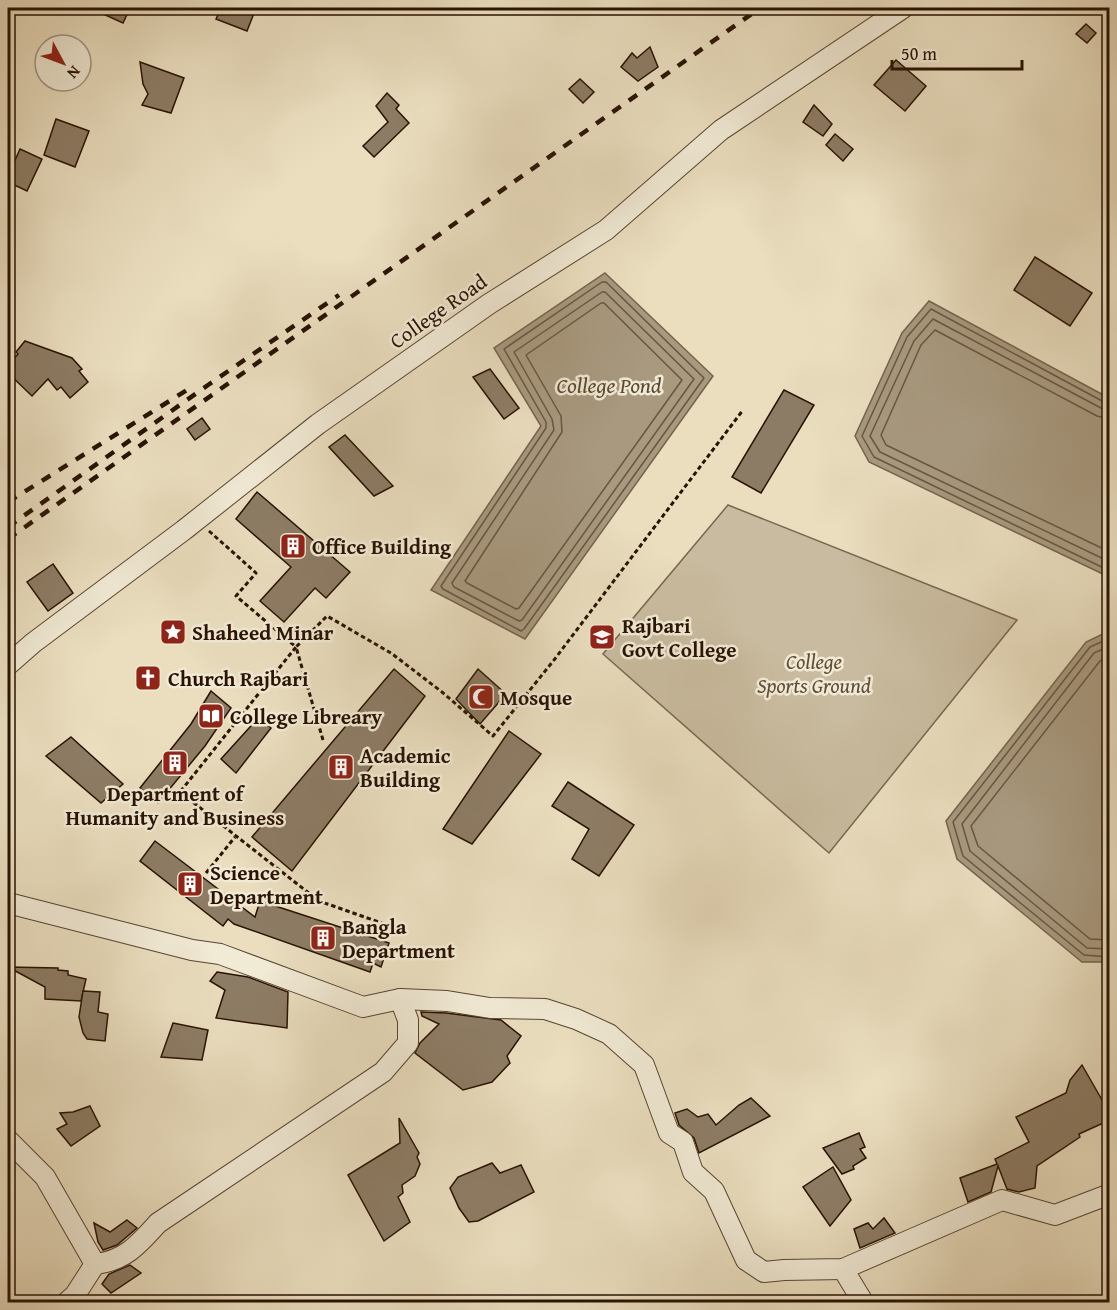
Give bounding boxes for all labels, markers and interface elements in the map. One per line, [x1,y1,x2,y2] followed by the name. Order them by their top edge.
[33,33,93,93] north arrow
[892,33,1022,71] scale bar
[901,40,937,67] text: 50 m
[62,61,87,85] text: N
[383,266,494,356] street label: College Road
[556,369,662,401] water label: College Pond
[278,531,308,561] building icon: Office Building
[312,531,452,562] place label: Office Building
[622,610,737,665] place label: Rajbari Govt College
[158,617,188,647] place icon: Shaheed Minar
[192,617,334,648] place label: Shaheed Minar
[587,622,617,652] school or university icon: Rajbari Govt College
[757,646,871,701] park label: College Sports Ground
[133,663,163,693] church icon: Church Rajbari
[168,663,309,694] place label: Church Rajbari
[466,682,496,712] mosque icon: Mosque
[500,682,572,713] place label: Mosque
[196,701,226,731] library icon: College Libreary
[230,701,382,732] place label: College Libreary
[360,740,451,795] place label: Academic Building
[160,748,190,778] building icon: Department of Humanity and Business
[326,752,356,782] building icon: Academic Building
[66,778,284,833] place label: Department of Humanity and Business
[210,857,323,912] place label: Science Department
[175,869,205,899] building icon: Science Department
[342,911,455,966] place label: Bangla Department
[308,923,338,953] building icon: Bangla Department

